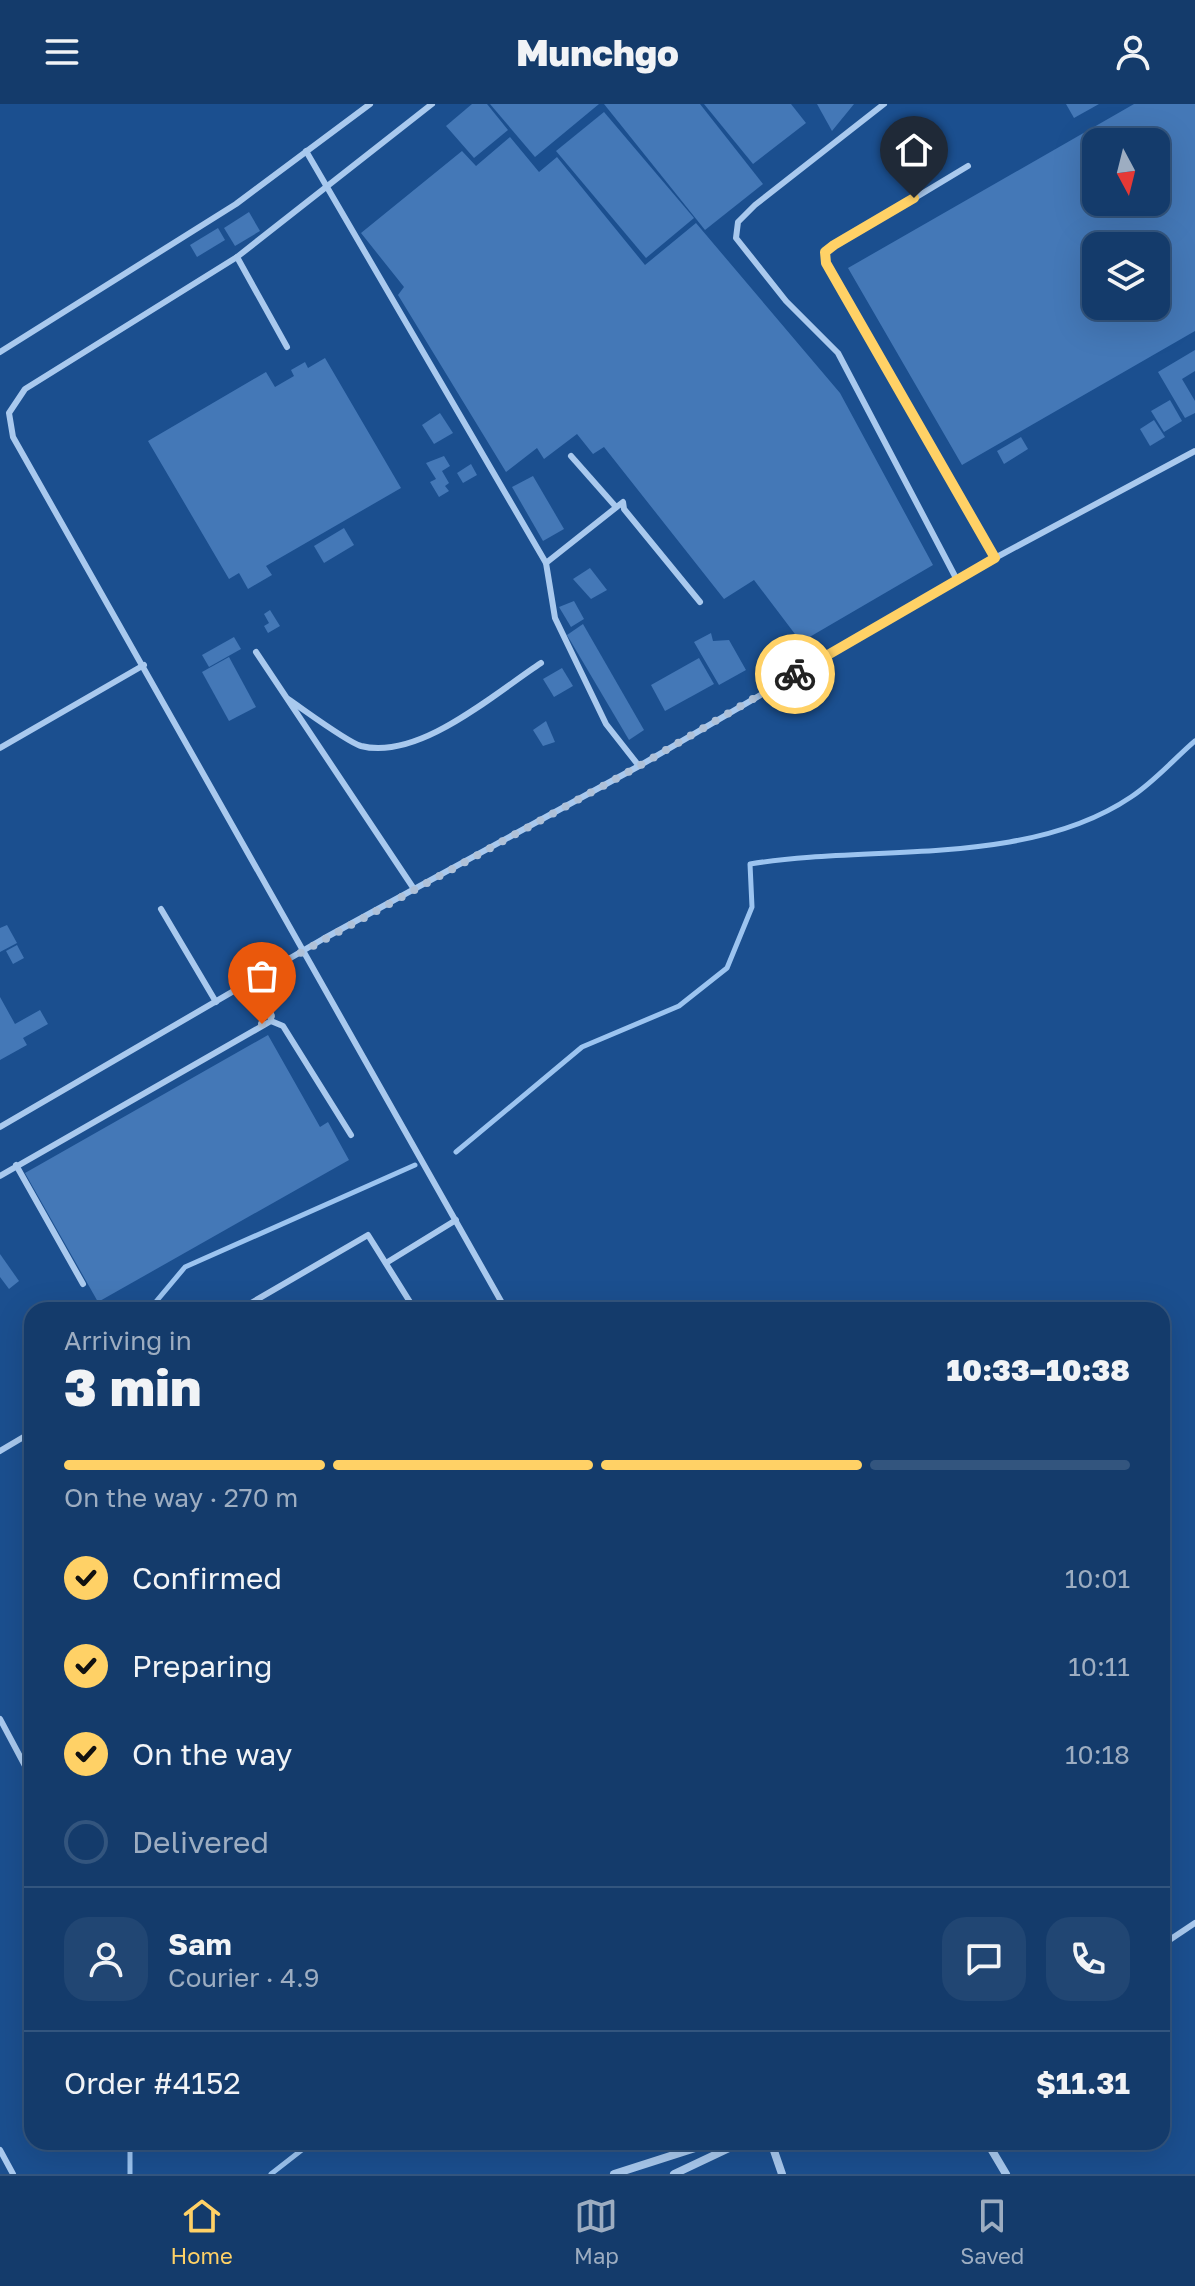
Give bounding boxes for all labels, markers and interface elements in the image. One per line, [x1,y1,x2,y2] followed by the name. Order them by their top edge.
[40,30,84,74] icon: menu
[1111,30,1155,74] icon: person
[516,31,679,74] text: Munchgo
[880,116,948,198] pin
[892,128,936,172] icon: home
[1082,128,1170,216] north arrow
[1082,128,1170,320] map controls
[1082,232,1170,320] button: layers
[755,634,835,714] courier
[773,652,817,696] icon: bike
[228,942,296,1024] pin
[240,954,284,998] icon: bag
[64,1325,192,1356] text: Arriving in
[947,1352,1130,1388] text: 10:33–10:38
[64,1355,201,1417] text: 3 min
[64,1482,298,1513] text: On the way · 270 m
[64,1556,108,1600] icon: check
[132,1560,282,1596] text: Confirmed
[1065,1563,1130,1594] text: 10:01
[64,1644,108,1688] icon: check
[132,1648,273,1684] text: Preparing
[1068,1651,1130,1682] text: 10:11
[64,1732,108,1776] icon: check
[132,1736,292,1772] text: On the way
[1065,1739,1130,1770] text: 10:18
[132,1824,269,1860] text: Delivered
[64,1917,148,2001] button: person
[942,1917,1026,2001] button: chat
[1046,1917,1130,2001] button: phone
[168,1926,232,1962] text: Sam
[168,1962,320,1993] text: Courier · 4.9
[64,2065,241,2101] text: Order #4152
[1036,2065,1130,2101] text: $11.31
[171,2194,233,2269] tab: Home
[574,2194,619,2269] tab: Map
[960,2194,1024,2269] tab: Saved

